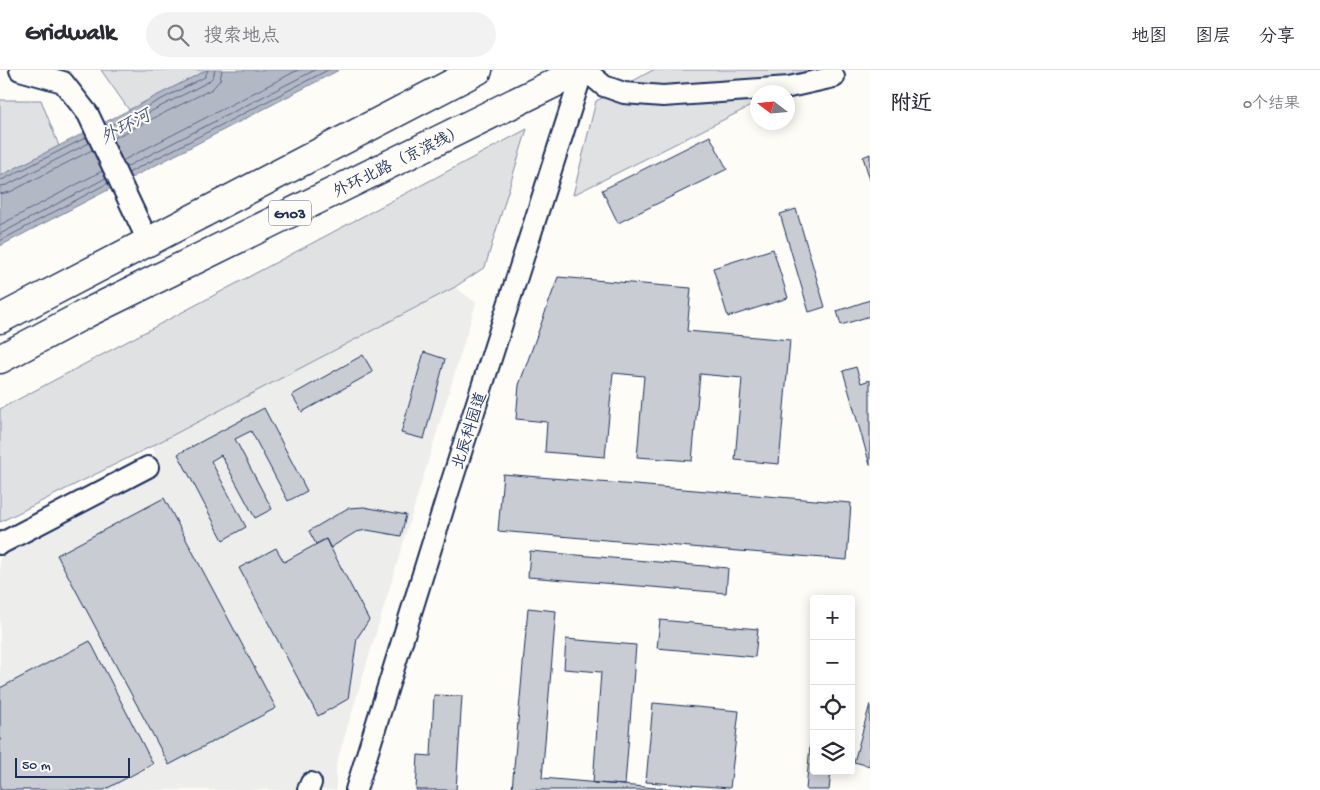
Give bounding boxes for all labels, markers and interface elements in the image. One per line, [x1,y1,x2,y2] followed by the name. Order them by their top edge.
[146,12,496,57] search box
[25,20,116,49] text: Gridwalk
[164,21,192,49] icon: search
[204,26,280,49] text: 搜索地点
[1131,27,1167,48] text: 地图
[1195,27,1231,48] text: 图层
[1259,27,1295,48] text: 分享
[750,85,795,130] north arrow
[890,93,932,118] text: 附近
[1243,96,1300,115] text: 0个结果
[97,104,158,150] water label: 外环河
[330,121,468,203] street label: 外环北路（京滨线）
[269,200,311,226] road number: G103
[449,390,493,472] street label: 北辰科园道
[810,595,855,775] map controls
[810,595,855,640] button: +
[810,640,855,685] button: −
[810,685,855,730] button: locate
[810,730,855,775] button: layers
[15,755,130,778] scale bar
[22,758,51,775] text: 50 m

